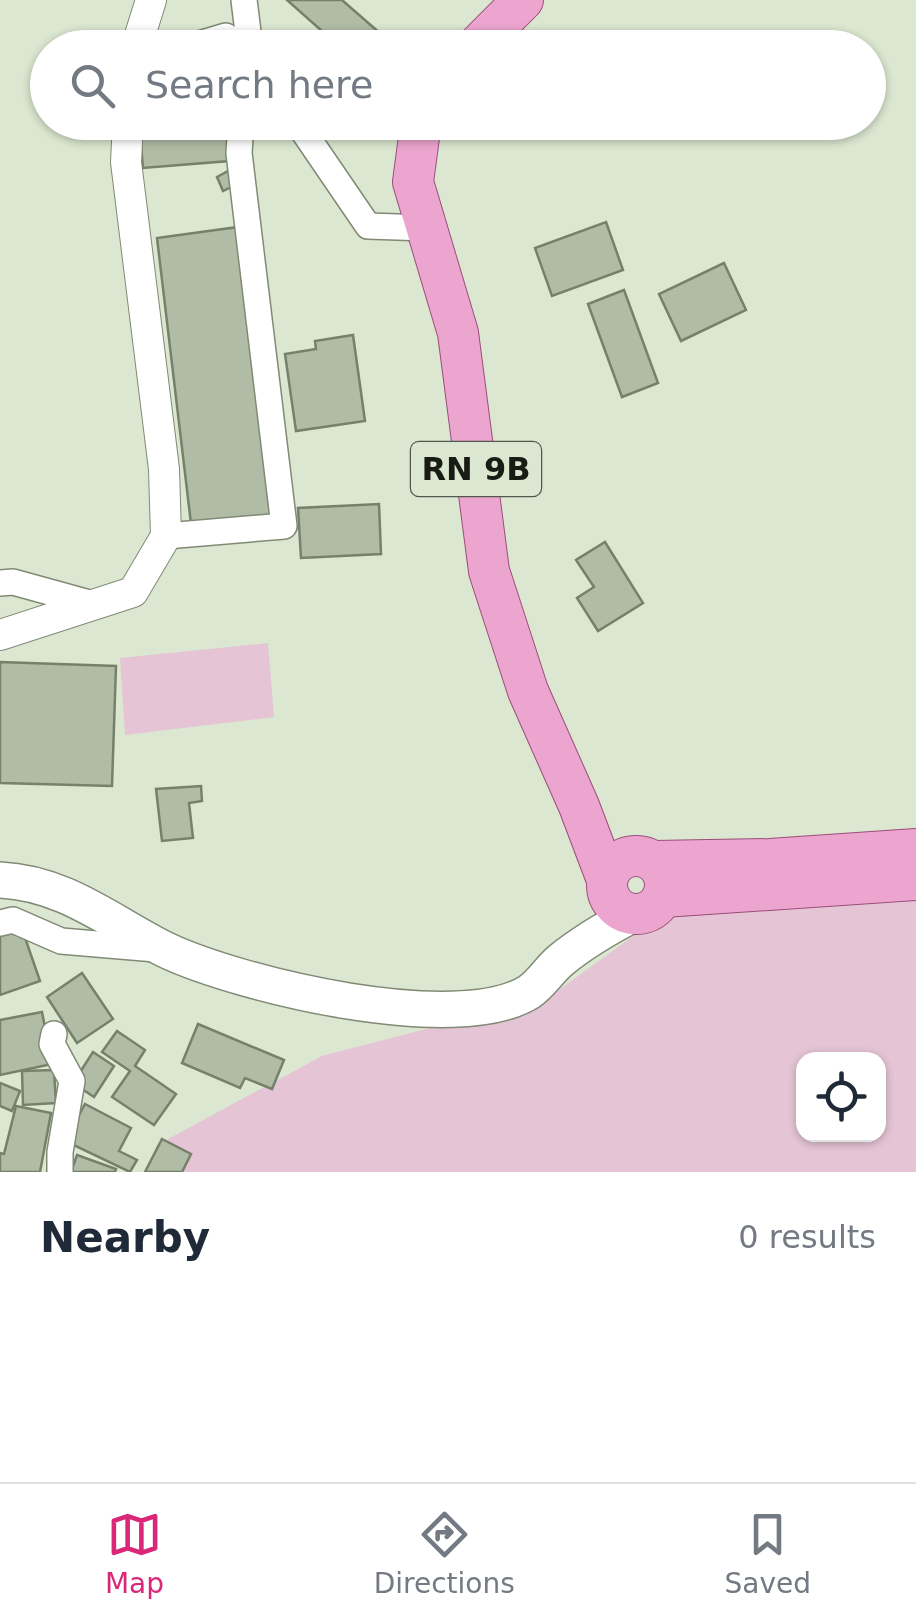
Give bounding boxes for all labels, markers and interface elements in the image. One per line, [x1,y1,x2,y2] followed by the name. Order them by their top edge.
[30,30,886,140] search box
[65,58,120,113] icon: search
[145,63,373,107] text: Search here
[411,442,541,496] road number: RN 9B
[796,1052,886,1142] map controls
[796,1052,886,1142] button: locate
[40,1213,210,1262] text: Nearby
[738,1218,876,1256] text: 0 results
[105,1507,164,1600] tab: Map
[374,1507,515,1600] tab: Directions
[725,1507,811,1600] tab: Saved

